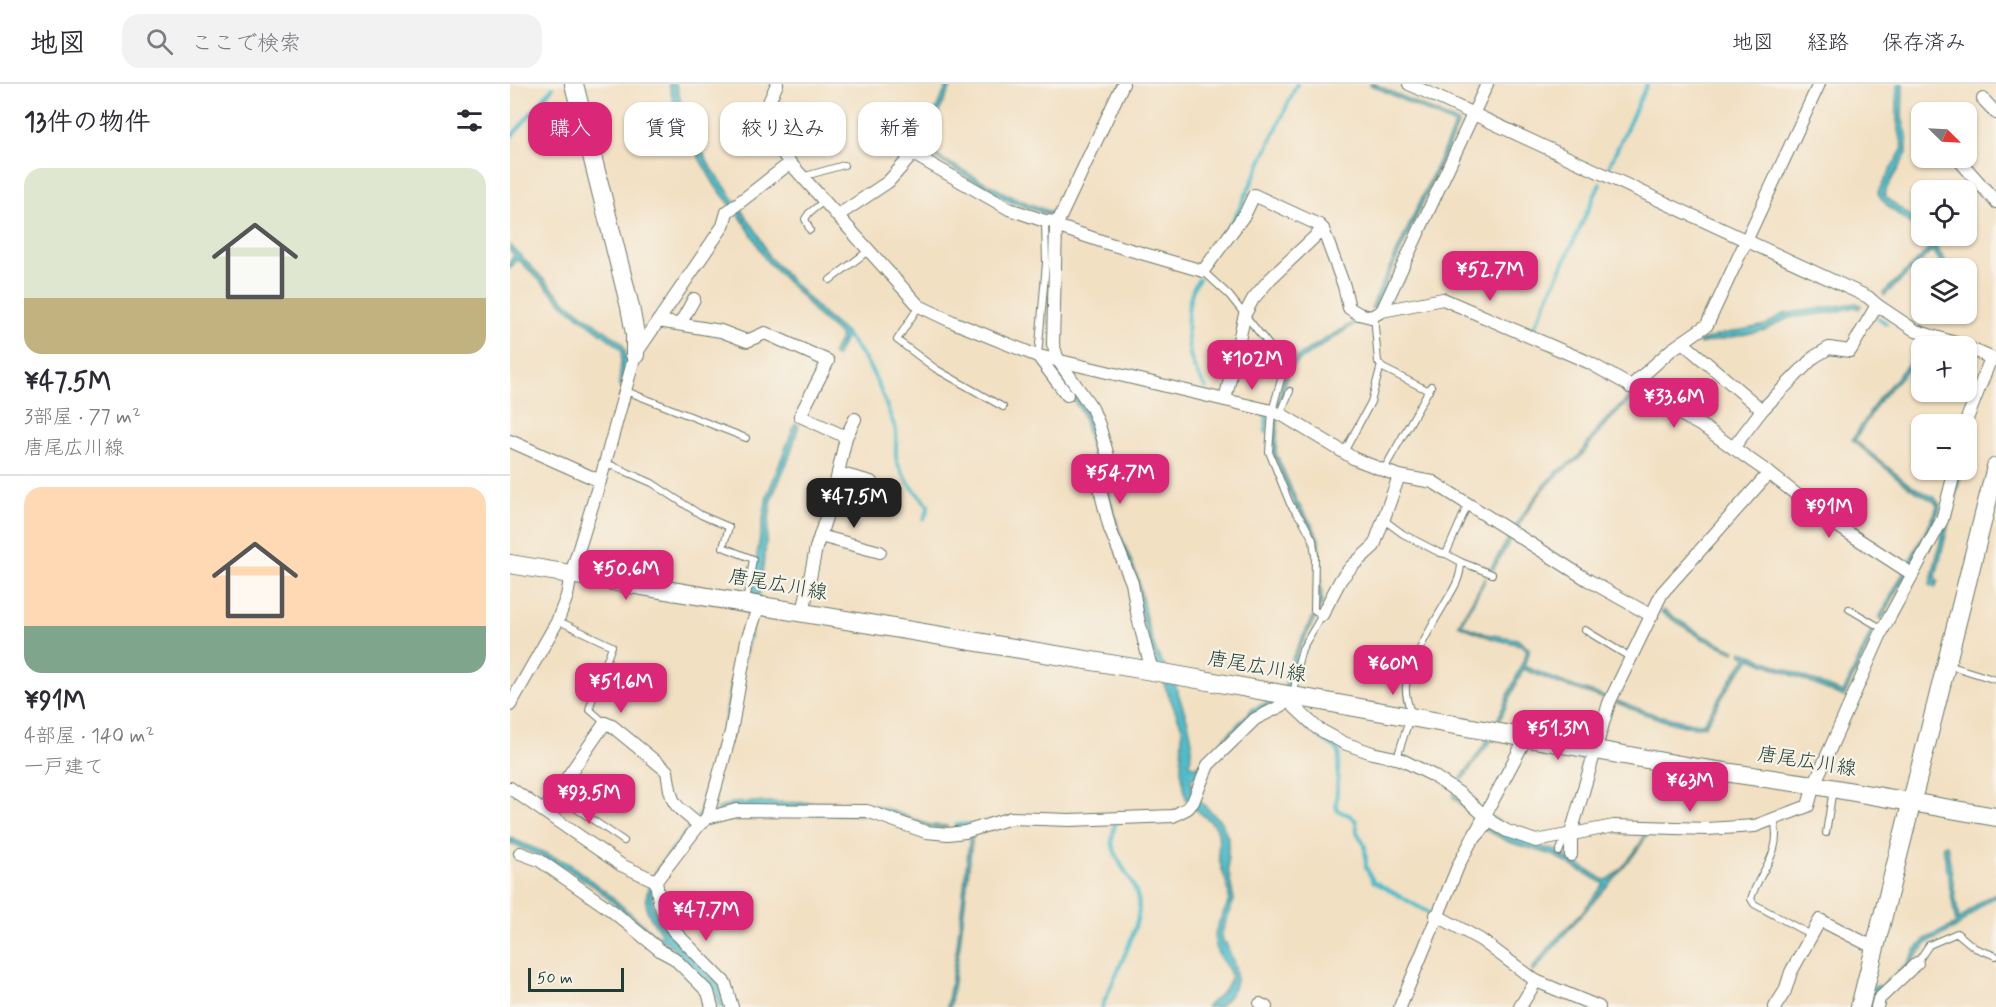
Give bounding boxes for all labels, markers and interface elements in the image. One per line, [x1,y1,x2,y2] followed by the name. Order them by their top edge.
[122,14,542,68] search box
[143,25,176,58] icon: search
[30,26,86,63] text: 地図
[1732,29,1774,57] text: 地図
[1807,29,1849,57] text: 経路
[1882,29,1966,57] text: 保存済み
[191,30,301,58] text: ここで検索
[528,102,612,156] chip: 購入
[624,102,708,156] chip: 賃貸
[720,102,846,156] chip: 絞り込み
[858,102,942,156] chip: 新着
[1911,102,1977,168] north arrow
[1911,102,1977,480] map controls
[453,104,486,137] icon: filters
[24,106,151,140] text: 13件の物件
[1911,180,1977,246] button: locate
[201,207,309,315] icon: home
[1441,251,1539,302] pin: ¥52.7M
[1456,257,1524,284] text: ¥52.7M
[1911,258,1977,324] button: layers
[1911,336,1977,402] button: +
[1210,340,1294,391] pin: ¥102M
[1221,346,1283,373] text: ¥102M
[24,366,111,400] text: ¥47.5M
[1625,378,1723,429] pin: ¥33.6M
[1644,384,1704,411] text: ¥33.6M
[24,404,141,431] text: 3部屋 · 77 m²
[1911,414,1977,480] button: −
[24,435,124,462] text: 唐尾広川線
[1071,454,1169,505] pin: ¥54.7M
[1085,460,1155,487] text: ¥54.7M
[805,478,903,529] pin: ¥47.5M
[821,484,887,511] text: ¥47.5M
[1793,488,1865,539] pin: ¥91M
[1805,494,1853,521] text: ¥91M
[201,526,309,634] icon: home
[577,550,675,601] pin: ¥50.6M
[593,556,659,583] text: ¥50.6M
[726,563,830,607] street label: 唐尾広川線
[1205,645,1309,689] street label: 唐尾広川線
[1357,645,1429,696] pin: ¥60M
[1368,651,1418,678] text: ¥60M
[572,663,670,714] pin: ¥51.6M
[589,669,653,696] text: ¥51.6M
[24,685,86,719] text: ¥91M
[1509,710,1607,761] pin: ¥51.3M
[1527,716,1589,743] text: ¥51.3M
[24,723,154,750] text: 4部屋 · 140 m²
[1756,741,1858,783] street label: 唐尾広川線
[24,754,104,781] text: 一戸建て
[1654,762,1726,813] pin: ¥63M
[1666,768,1714,795] text: ¥63M
[540,774,638,825] pin: ¥93.5M
[557,780,621,807] text: ¥93.5M
[657,891,755,942] pin: ¥47.7M
[672,897,740,924] text: ¥47.7M
[528,965,624,992] scale bar
[537,968,573,989] text: 50 m

